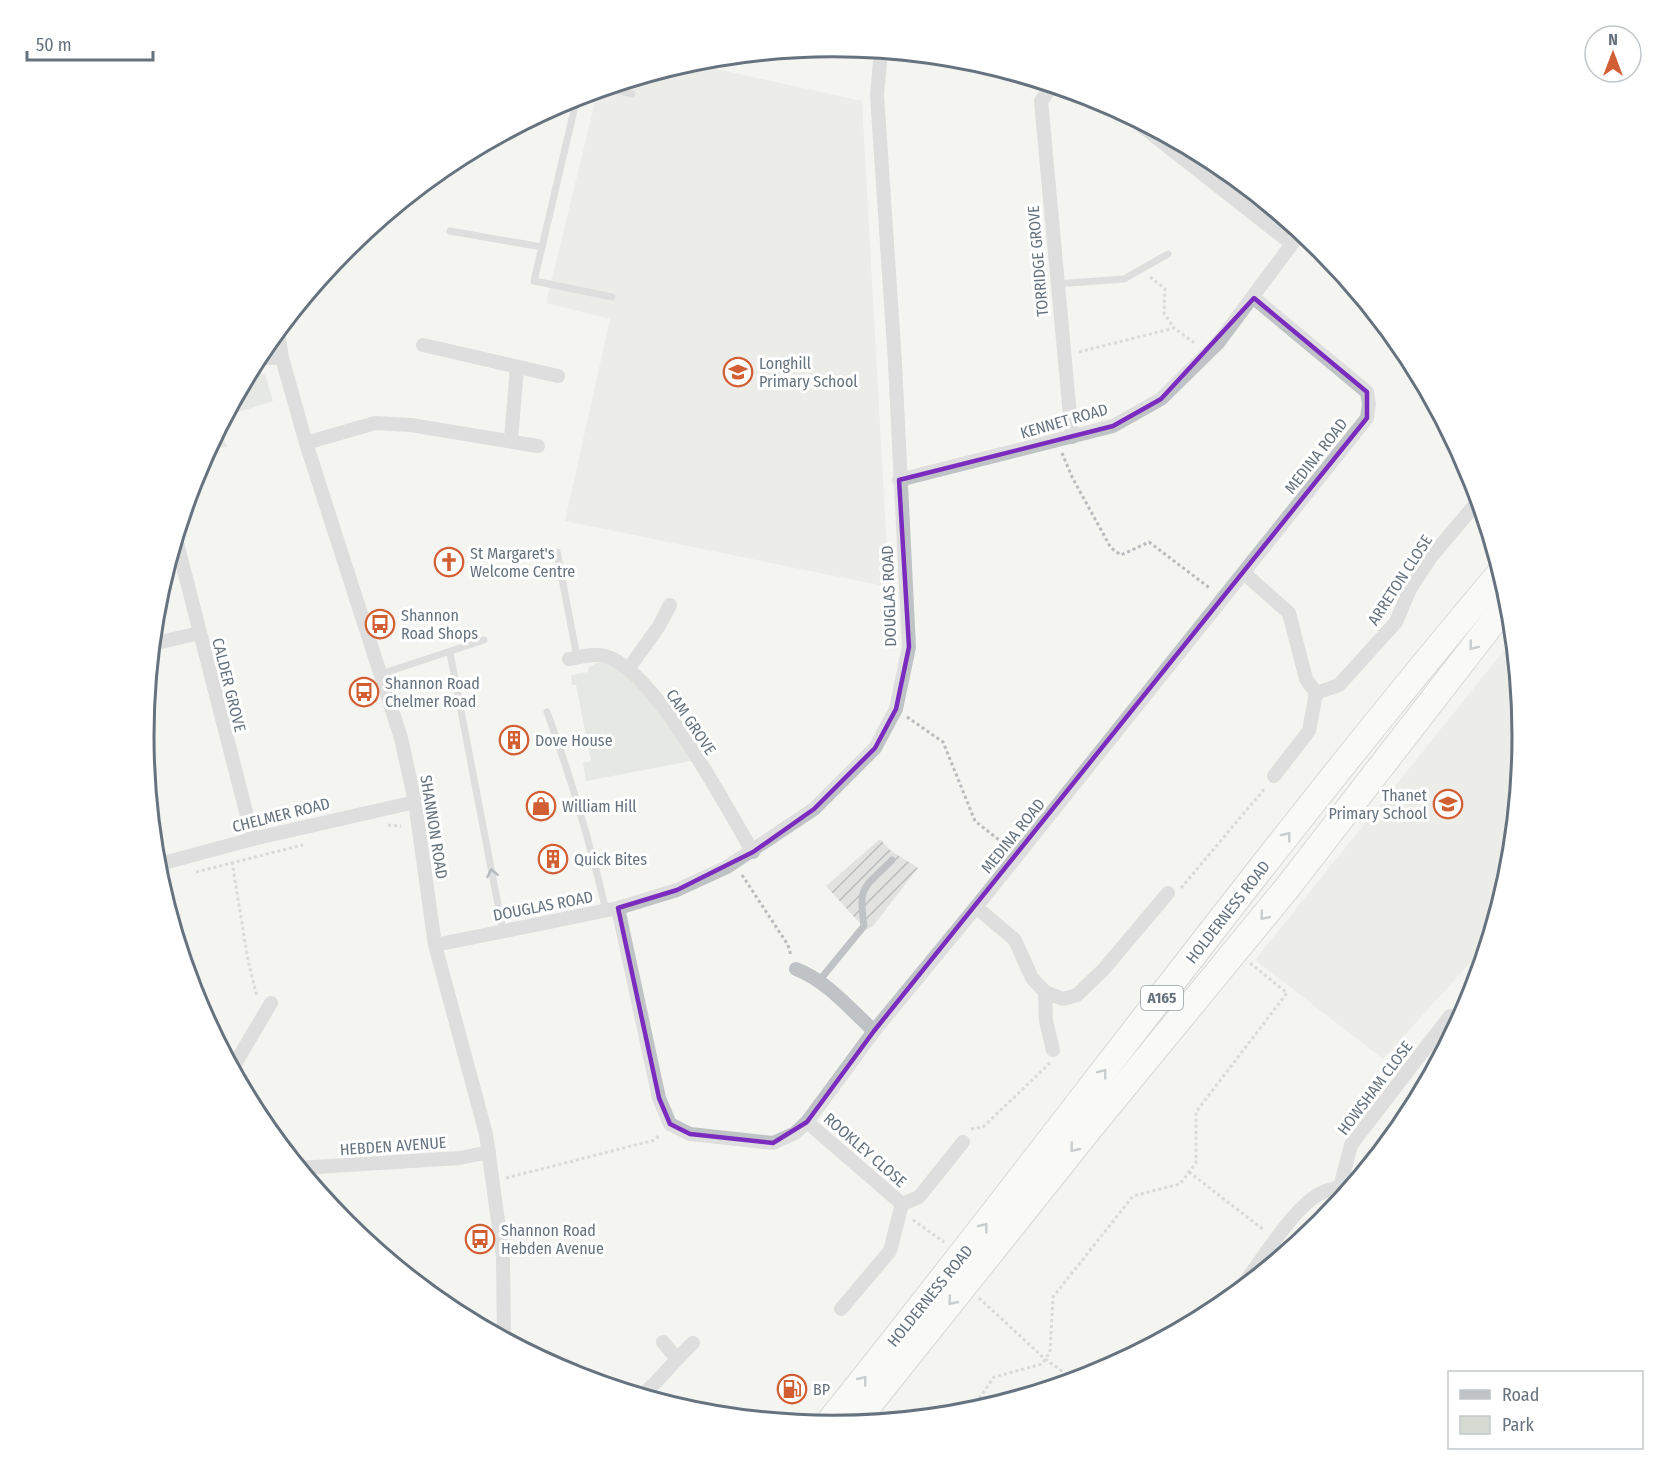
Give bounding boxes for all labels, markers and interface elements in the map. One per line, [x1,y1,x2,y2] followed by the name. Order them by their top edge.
[27,24,153,62] scale bar
[1583,24,1643,84] north arrow
[1608,30,1618,49] text: N
[36,34,72,56] text: 50 m
[1024,205,1052,317] street label: TORRIDGE GROVE
[759,354,858,391] place label: Longhill Primary School
[722,356,754,388] school or university icon: Longhill Primary School
[1018,399,1110,443] street label: KENNET ROAD
[1281,415,1351,497] street label: MEDINA ROAD
[1364,531,1436,629] street label: ARRETON CLOSE
[470,544,575,581] place label: St Margaret's Welcome Centre
[878,545,900,647] street label: DOUGLAS ROAD
[433,546,465,578] church icon: St Margaret's Welcome Centre
[401,606,478,643] place label: Shannon Road Shops
[364,608,396,640] bus stop icon: Shannon Road Shops
[208,636,250,734] street label: CALDER GROVE
[1470,639,1481,650] one-way arrow
[385,674,480,711] place label: Shannon Road Chelmer Road
[348,676,380,708] bus stop icon: Shannon Road Chelmer Road
[662,686,720,758] street label: CAM GROVE
[498,724,530,756] building icon: Dove House
[535,731,613,750] place label: Dove House
[416,774,452,880] street label: SHANNON ROAD
[1328,786,1428,823] place label: Thanet Primary School
[1432,788,1464,820] school or university icon: Thanet Primary School
[525,790,557,822] shop icon: William Hill
[230,794,332,836] street label: CHELMER ROAD
[977,795,1049,877] street label: MEDINA ROAD
[562,797,637,816] place label: William Hill
[1279,832,1290,843] one-way arrow
[537,843,569,875] building icon: Quick Bites
[574,850,647,869] place label: Quick Bites
[1182,857,1274,967] street label: HOLDERNESS ROAD
[486,868,499,878] one-way arrow
[491,887,595,925] street label: DOUGLAS ROAD
[1260,909,1271,920] one-way arrow
[1141,986,1183,1010] road number: A165
[1333,1037,1417,1139] street label: HOWSHAM CLOSE
[1096,1069,1107,1080] one-way arrow
[820,1109,910,1191] street label: ROOKLEY CLOSE
[339,1133,447,1159] street label: HEBDEN AVENUE
[1070,1141,1081,1152] one-way arrow
[501,1221,604,1258] place label: Shannon Road Hebden Avenue
[464,1223,496,1255] bus stop icon: Shannon Road Hebden Avenue
[976,1223,987,1234] one-way arrow
[883,1241,977,1351] street label: HOLDERNESS ROAD
[949,1294,960,1305] one-way arrow
[1448,1371,1643,1449] legend
[776,1373,808,1405] fuel station icon: BP
[855,1376,866,1387] one-way arrow
[813,1380,830,1399] place label: BP
[1502,1384,1539,1406] text: Road
[1502,1414,1535,1436] text: Park

